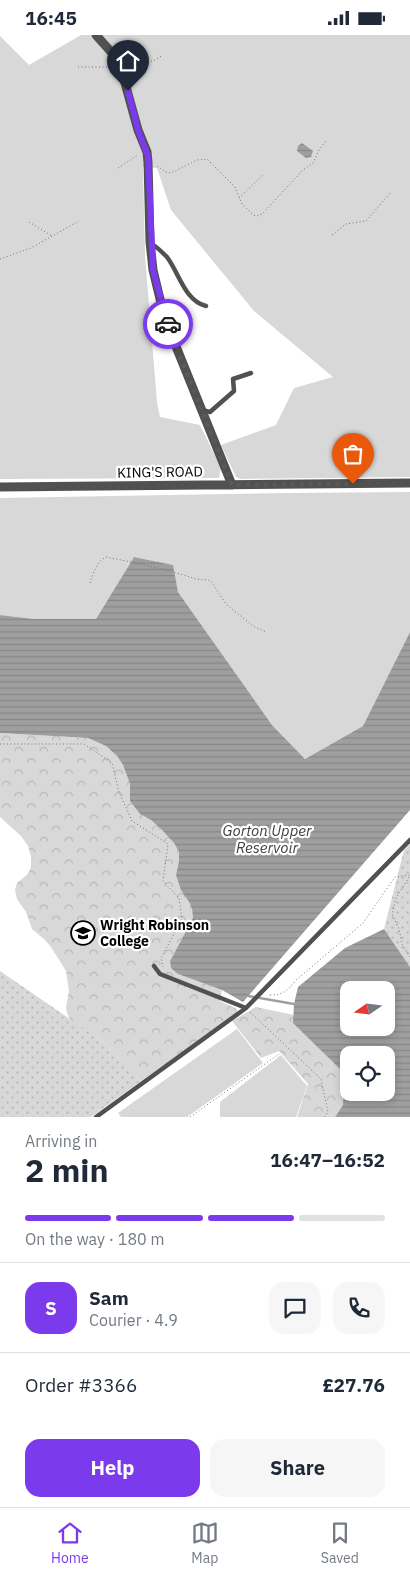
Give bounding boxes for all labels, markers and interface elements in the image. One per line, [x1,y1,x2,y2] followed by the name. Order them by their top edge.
[25,6,77,30] text: 16:45
[107,40,149,91] pin
[114,47,142,75] icon: home
[143,299,193,349] courier
[154,310,182,338] icon: car
[332,433,374,484] pin
[339,440,367,468] icon: bag
[117,462,203,482] street label: KING'S ROAD
[223,821,312,857] water label: Gorton Upper Reservoir
[100,916,209,950] place label: Wright Robinson College
[70,920,96,946] school or university icon: Wright Robinson College
[340,981,395,1036] north arrow
[340,981,395,1101] map controls
[340,1046,395,1101] button: locate
[25,1131,97,1151] text: Arriving in
[270,1148,385,1172] text: 16:47–16:52
[25,1149,109,1191] text: 2 min
[25,1229,164,1249] text: On the way · 180 m
[269,1282,321,1334] button: chat
[333,1282,385,1334] button: phone
[89,1286,129,1310] text: Sam
[45,1296,57,1320] text: S
[89,1310,178,1330] text: Courier · 4.9
[25,1373,137,1397] text: Order #3366
[322,1373,385,1397] text: £27.76
[25,1439,200,1497] button: Help
[210,1439,385,1497] button: Share
[51,1519,89,1567] tab: Home
[191,1519,219,1567] tab: Map
[321,1519,359,1567] tab: Saved

